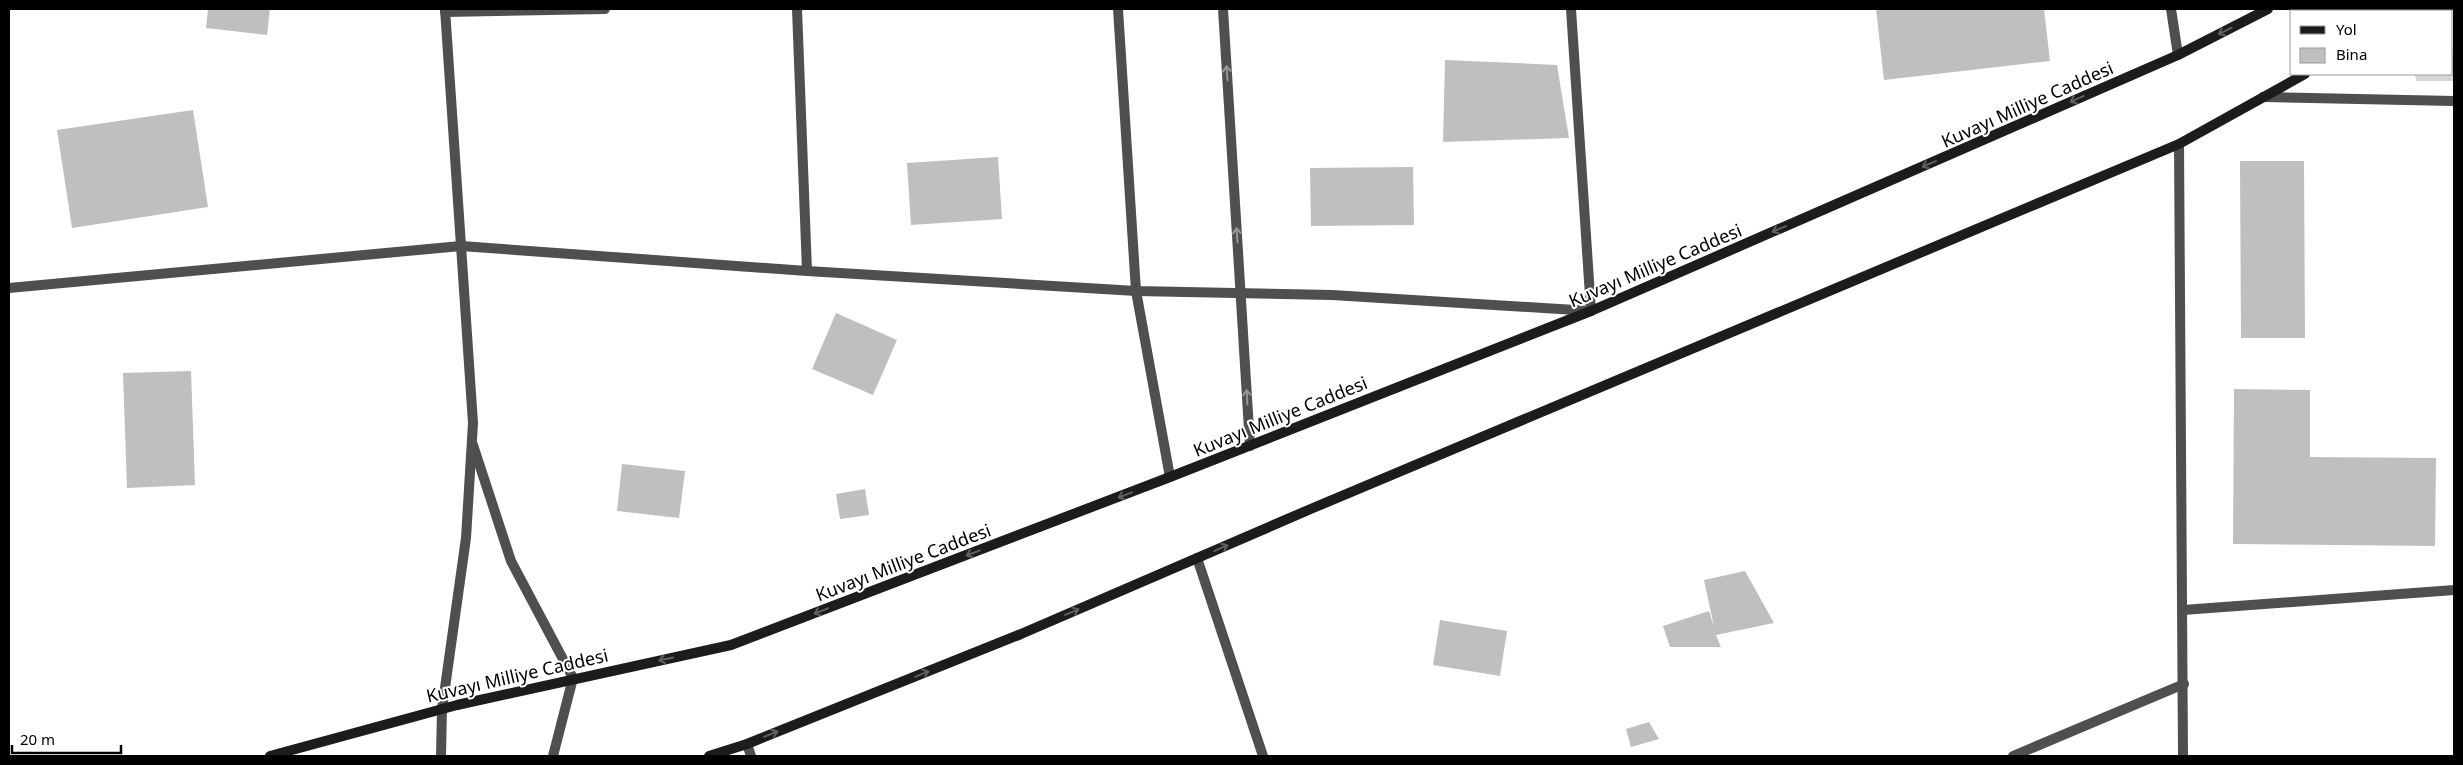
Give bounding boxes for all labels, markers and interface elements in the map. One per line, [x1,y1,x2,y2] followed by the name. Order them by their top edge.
[2290,10,2453,75] legend
[2336,19,2357,39] text: Yol
[2218,27,2233,36] one-way arrow
[2336,44,2367,64] text: Bina
[1937,55,2117,153] street label: Kuvayı Milliye Caddesi
[1223,65,1232,81] one-way arrow
[2070,95,2085,105] one-way arrow
[1921,161,1936,170] one-way arrow
[1565,218,1745,312] street label: Kuvayı Milliye Caddesi
[1772,225,1787,235] one-way arrow
[1233,227,1242,243] one-way arrow
[1189,370,1371,462] street label: Kuvayı Milliye Caddesi
[1243,390,1252,406] one-way arrow
[1117,491,1133,500] one-way arrow
[812,517,994,607] street label: Kuvayı Milliye Caddesi
[1213,542,1228,552] one-way arrow
[966,549,981,558] one-way arrow
[814,606,829,616] one-way arrow
[1064,607,1079,617] one-way arrow
[424,642,610,708] street label: Kuvayı Milliye Caddesi
[659,654,675,664] one-way arrow
[914,669,929,678] one-way arrow
[12,722,121,754] scale bar
[20,729,55,749] text: 20 m
[763,729,778,738] one-way arrow

